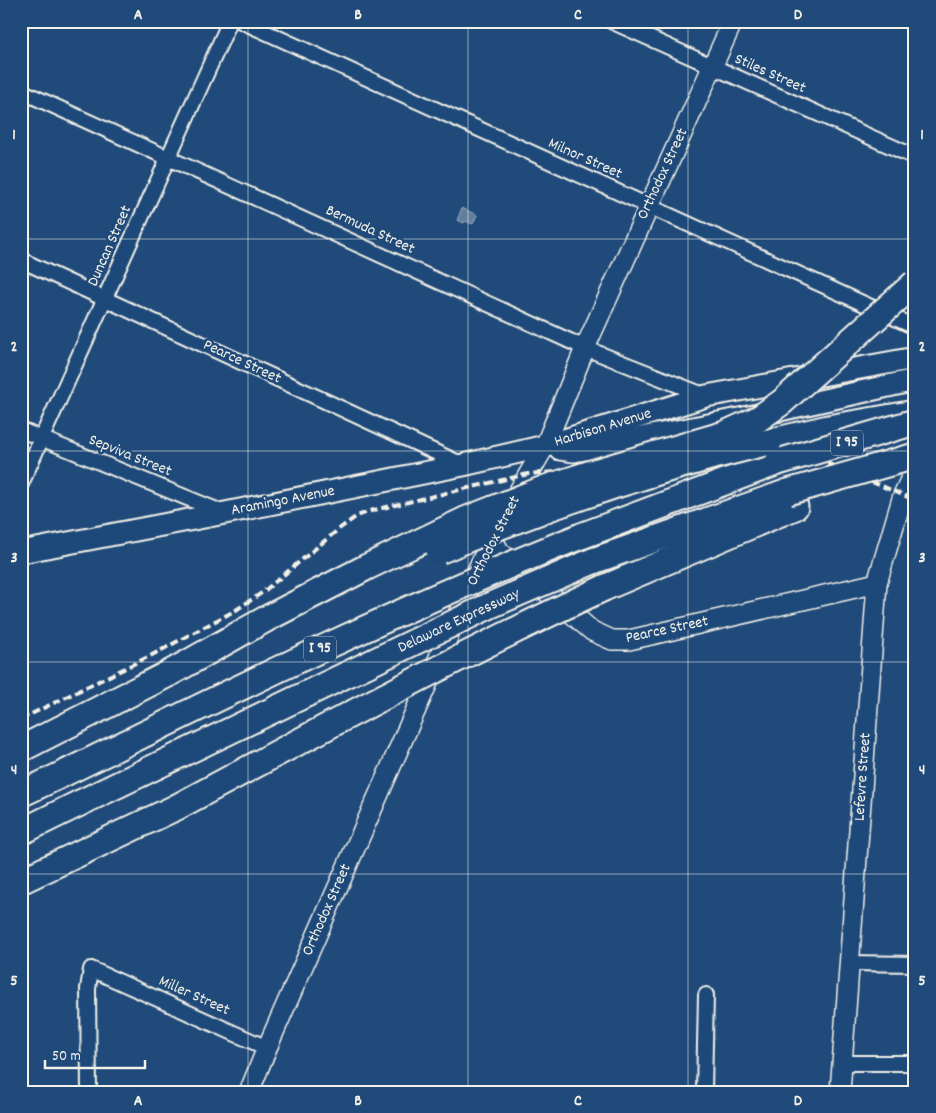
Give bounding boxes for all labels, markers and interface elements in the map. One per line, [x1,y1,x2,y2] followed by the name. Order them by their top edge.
[134,4,143,27] text: A
[354,4,362,27] text: B
[574,4,582,27] text: C
[794,4,803,27] text: D
[731,48,809,100] street label: Stiles Street
[12,124,16,147] text: 1
[632,124,694,224] street label: Orthodox Street
[920,124,924,147] text: 1
[544,132,626,186] street label: Milnor Street
[322,199,418,261] street label: Bermuda Street
[82,202,138,290] street label: Duncan Street
[199,334,285,390] street label: Pearce Street
[11,336,18,359] text: 2
[919,336,926,359] text: 2
[552,402,654,454] street label: Harbison Avenue
[85,429,175,483] street label: Sepviva Street
[831,430,863,456] road number: I 95
[229,480,337,522] street label: Aramingo Avenue
[461,492,527,590] street label: Orthodox Street
[10,547,18,570] text: 3
[918,547,926,570] text: 3
[394,582,524,659] street label: Delaware Expressway
[624,610,710,650] street label: Pearce Street
[304,636,336,662] road number: I 95
[848,732,878,822] street label: Lefevre Street
[11,759,17,782] text: 4
[919,759,925,782] text: 4
[296,860,358,960] street label: Orthodox Street
[10,970,18,993] text: 5
[155,970,233,1022] street label: Miller Street
[918,970,926,993] text: 5
[45,1038,145,1070] scale bar
[52,1046,81,1068] text: 50 m
[134,1090,143,1113] text: A
[354,1090,362,1113] text: B
[574,1090,582,1113] text: C
[794,1090,803,1113] text: D

